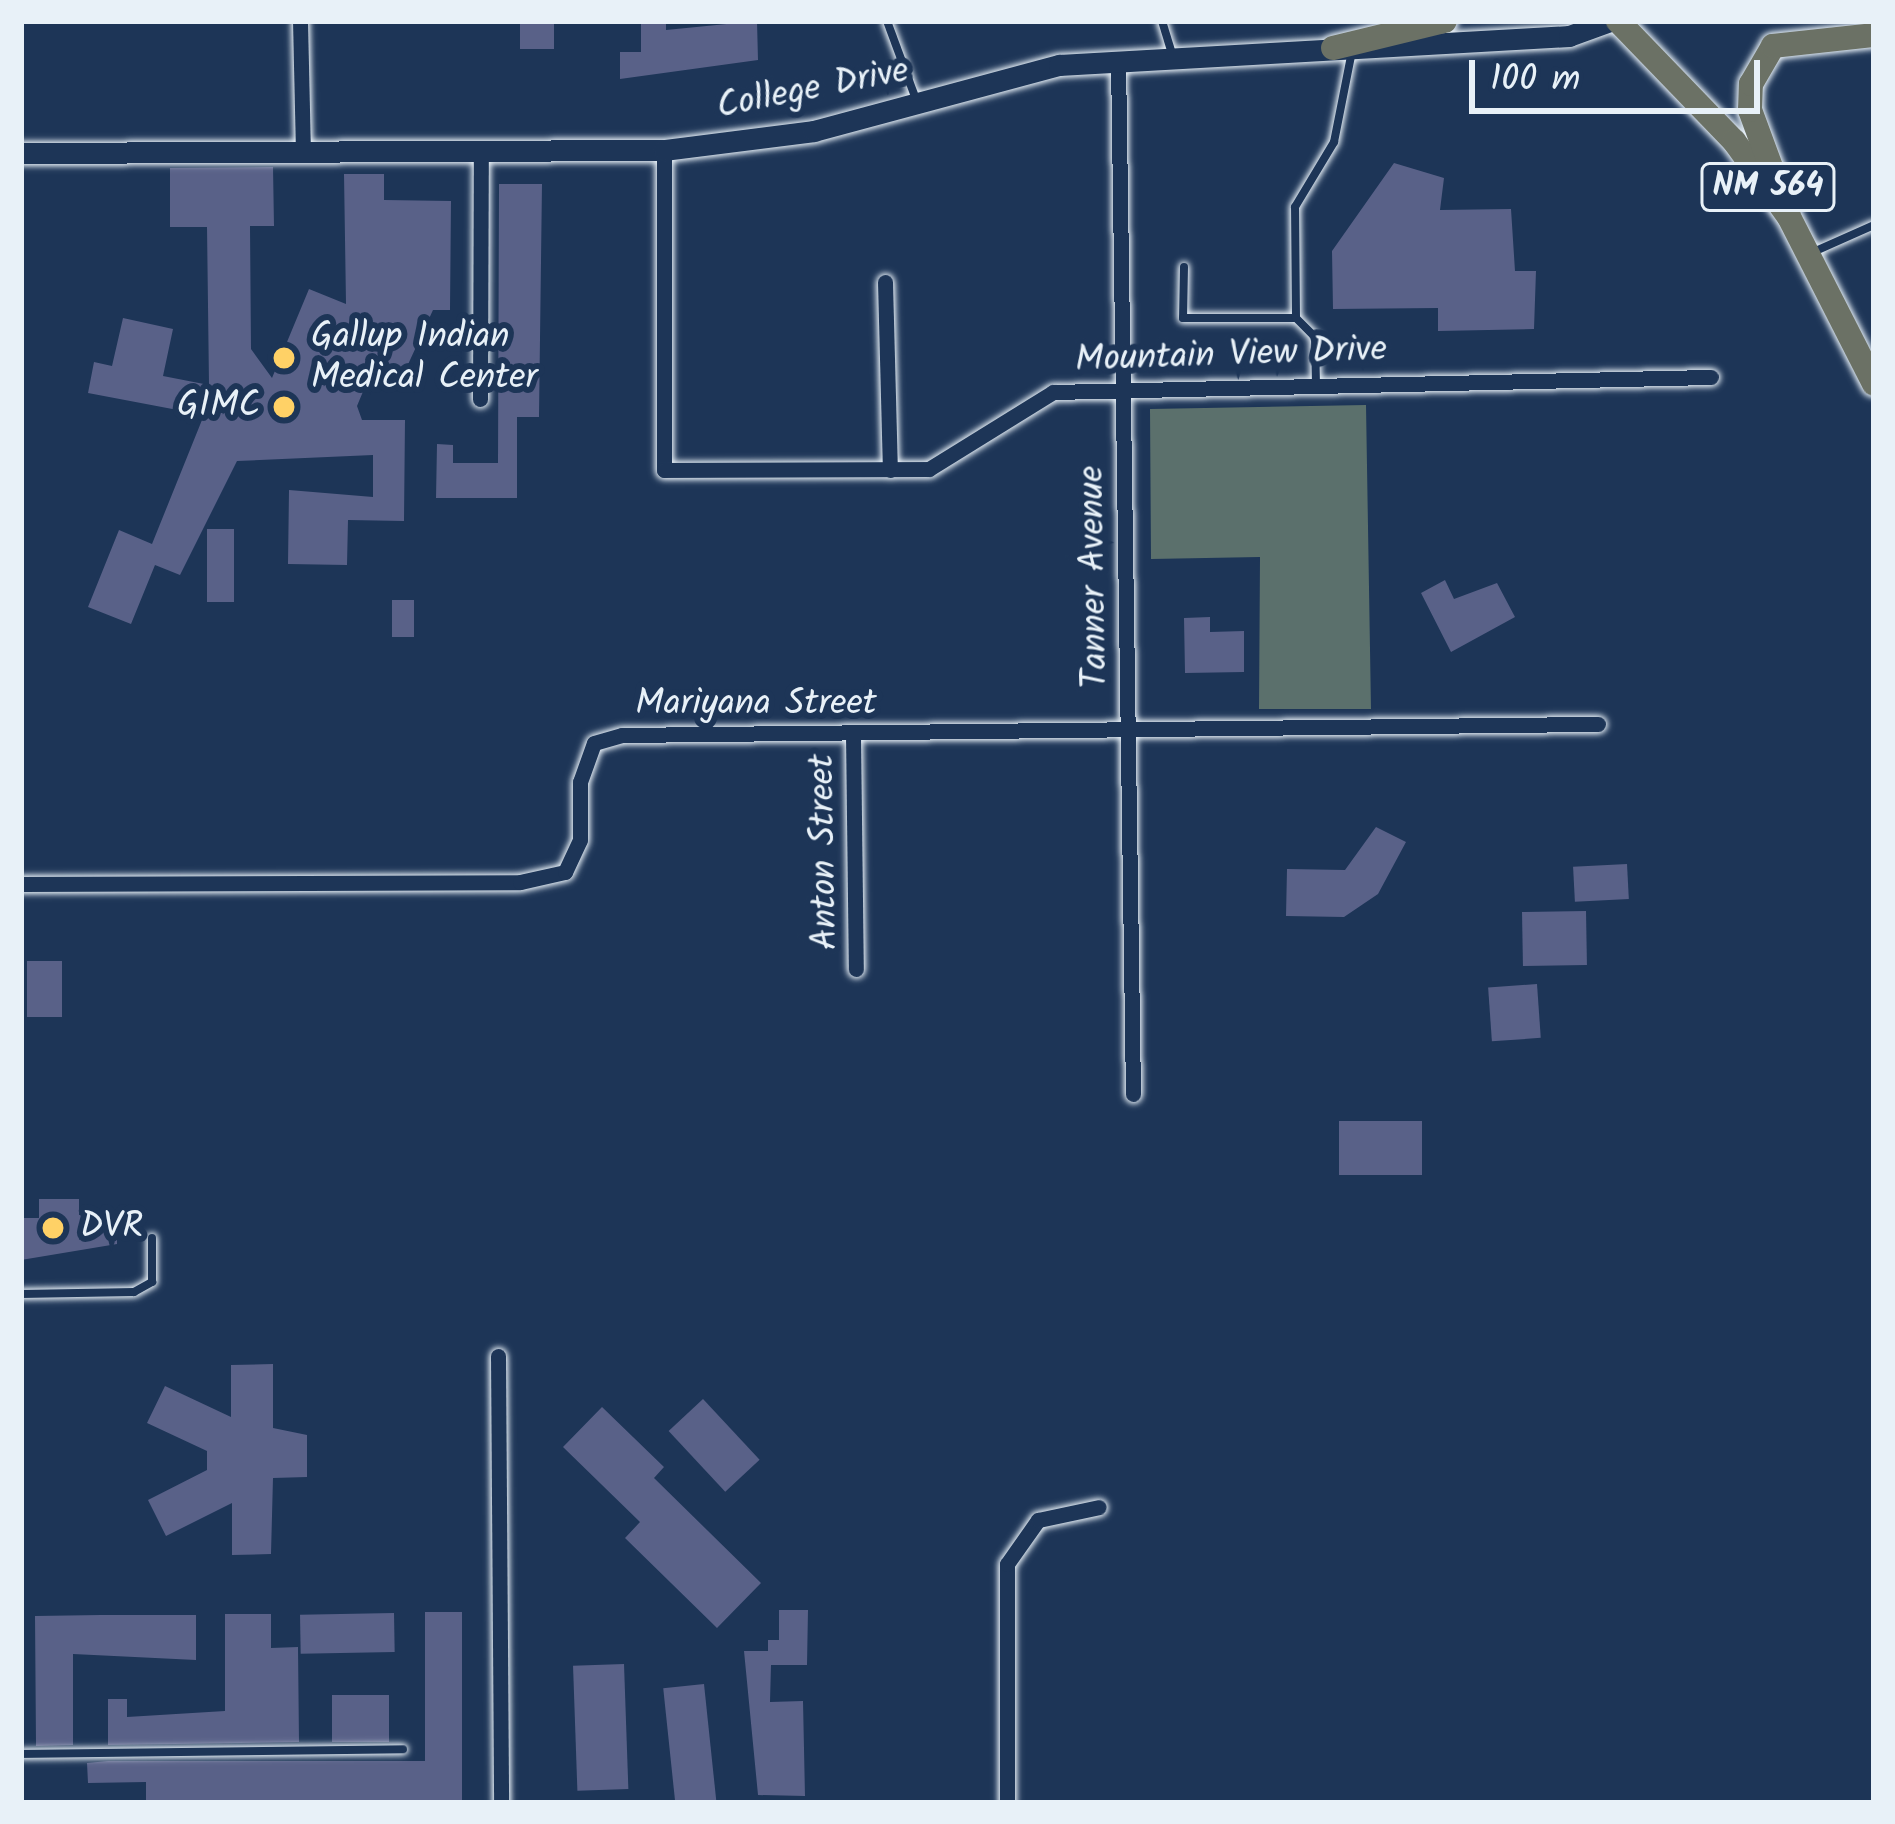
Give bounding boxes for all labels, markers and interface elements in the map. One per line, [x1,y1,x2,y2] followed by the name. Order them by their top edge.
[1475,36,1766,110] scale bar
[713,50,913,130] street label: College Drive
[1490,52,1580,109] text: 100 m
[1699,160,1837,214] road number: NM 564
[311,315,537,400] place label: Gallup Indian Medical Center
[1074,329,1388,383] street label: Mountain View Drive
[268,342,300,374] marker: Gallup Indian Medical Center
[177,385,260,429] place label: GIMC
[271,394,297,420] marker: GIMC
[1071,465,1119,689] street label: Tanner Avenue
[635,683,877,727] street label: Mariyana Street
[802,754,848,950] street label: Anton Street
[80,1206,143,1250] place label: DVR
[37,1212,69,1244] marker: DVR

